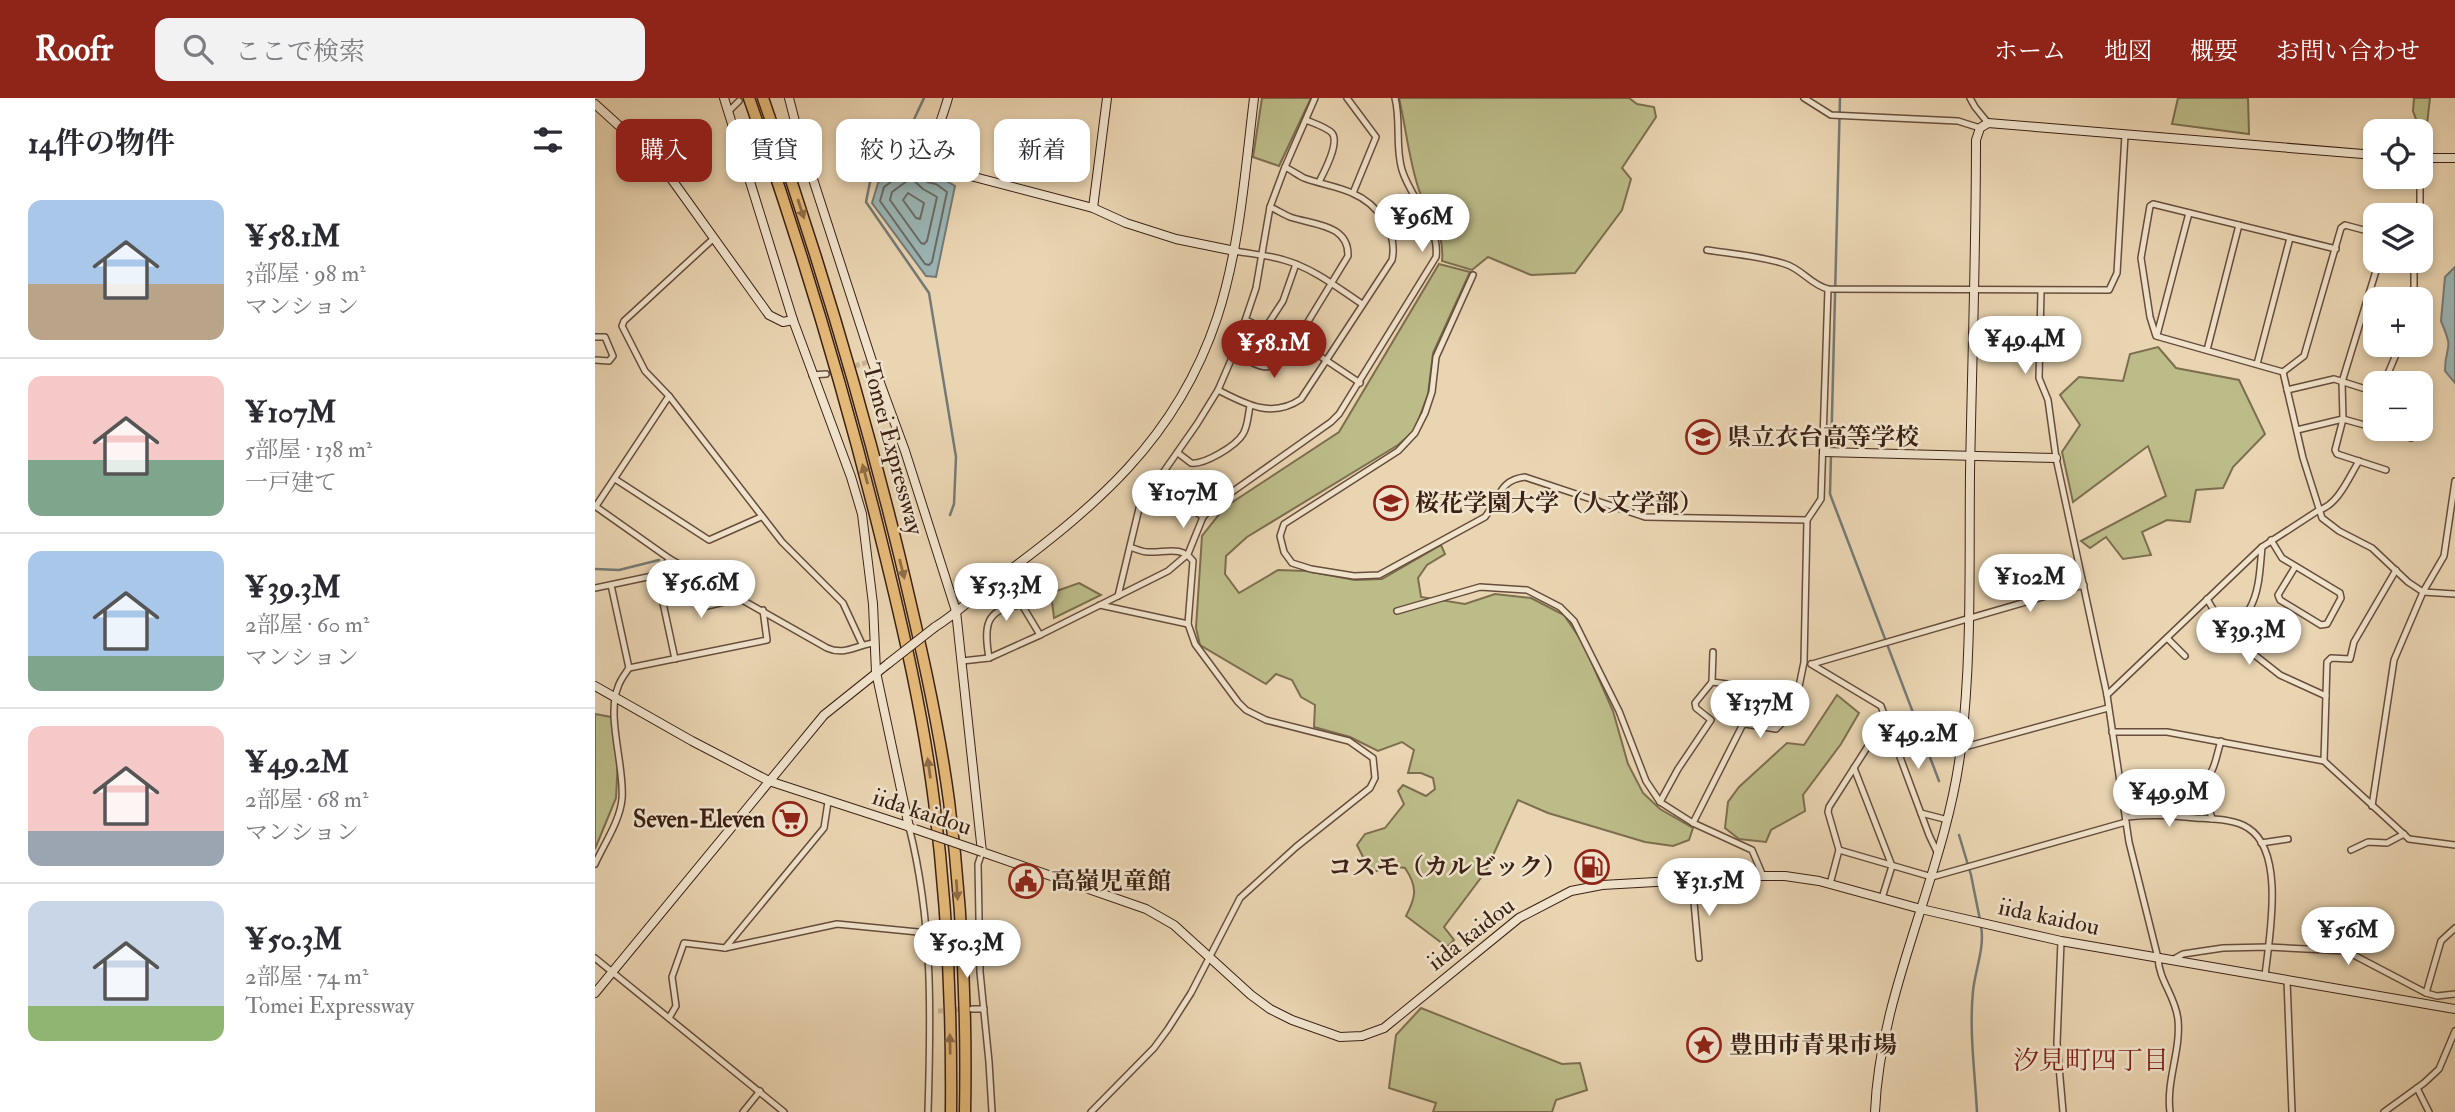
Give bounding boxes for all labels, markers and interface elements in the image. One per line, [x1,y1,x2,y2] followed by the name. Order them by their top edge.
[155,18,645,81] search box
[35,29,113,70] text: Roofr
[179,30,217,68] icon: search
[235,36,365,68] text: ここで検索
[1994,36,2066,67] text: ホーム
[2104,36,2152,67] text: 地図
[2190,36,2238,67] text: 概要
[2276,36,2420,67] text: お問い合わせ
[616,119,712,182] chip: 購入
[726,119,822,182] chip: 賃貸
[836,119,980,182] chip: 絞り込み
[994,119,1090,182] chip: 新着
[2363,119,2433,441] map controls
[2363,119,2433,189] button: locate
[529,121,567,159] icon: filters
[28,125,175,162] text: 14件の物件
[1381,194,1463,254] pin: ¥96M
[796,199,806,220] one-way arrow
[1391,202,1453,231] text: ¥96M
[2363,203,2433,273] button: layers
[245,218,340,255] text: ¥58.1M
[84,228,168,312] icon: home
[245,259,366,288] text: 3部屋 · 98 m²
[2363,287,2433,357] button: +
[245,292,359,321] text: マンション
[1968,316,2082,376] pin: ¥49.4M
[1217,320,1331,380] pin: ¥58.1M
[1985,324,2065,353] text: ¥49.4M
[1237,328,1311,357] text: ¥58.1M
[855,360,931,539] street label: Tomei Expressway
[2363,371,2433,441] button: −
[245,394,336,431] text: ¥107M
[84,404,168,488] icon: home
[1684,418,1722,456] school or university icon: 県立衣台高等学校
[1727,422,1919,453] place label: 県立衣台高等学校
[245,435,372,464] text: 5部屋 · 138 m²
[859,463,870,485] one-way arrow
[245,468,337,497] text: 一戸建て
[1134,470,1232,530] pin: ¥107M
[1148,478,1218,507] text: ¥107M
[1372,484,1410,522] school or university icon: 桜花学園大学（人文学部）
[1415,488,1703,519] place label: 桜花学園大学（人文学部）
[1981,554,2079,614] pin: ¥102M
[897,558,908,580] one-way arrow
[644,560,758,620] pin: ¥56.6M
[1994,562,2066,591] text: ¥102M
[949,564,1063,623] pin: ¥53.3M
[662,568,740,597] text: ¥56.6M
[245,569,341,606] text: ¥39.3M
[970,571,1042,600] text: ¥53.3M
[84,579,168,663] icon: home
[2192,608,2306,667] pin: ¥39.3M
[245,610,369,639] text: 2部屋 · 60 m²
[2212,615,2286,644] text: ¥39.3M
[245,643,359,672] text: マンション
[1711,680,1809,740] pin: ¥137M
[1726,688,1794,717] text: ¥137M
[1861,712,1975,771] pin: ¥49.2M
[1878,719,1958,748] text: ¥49.2M
[245,744,349,781] text: ¥49.2M
[84,754,168,838] icon: home
[924,757,935,779] one-way arrow
[2112,770,2226,829] pin: ¥49.9M
[2129,777,2209,806] text: ¥49.9M
[868,781,976,843] street label: iida kaidou
[245,785,368,814] text: 2部屋 · 68 m²
[771,800,809,838] supermarket icon: Seven-Eleven
[633,804,766,835] place label: Seven-Eleven
[245,818,359,847] text: マンション
[1573,848,1611,886] fuel station icon: コスモ（カルビック）
[1328,852,1567,883] place label: コスモ（カルビック）
[1652,858,1766,918] pin: ¥31.5M
[1007,862,1045,900] public building icon: 高嶺児童館
[1051,866,1171,897] place label: 高嶺児童館
[1674,866,1744,895] text: ¥31.5M
[952,879,963,901] one-way arrow
[1421,890,1521,978] street label: iida kaidou
[1996,891,2102,943] street label: iida kaidou
[2307,908,2389,967] pin: ¥56M
[2317,915,2379,944] text: ¥56M
[910,920,1024,980] pin: ¥50.3M
[245,921,342,958] text: ¥50.3M
[930,928,1004,957] text: ¥50.3M
[84,929,168,1013] icon: home
[245,962,368,991] text: 2部屋 · 74 m²
[245,991,414,1020] text: Tomei Expressway
[1685,1026,1723,1064] place icon: 豊田市青果市場
[1729,1030,1897,1061] place label: 豊田市青果市場
[945,1033,956,1055] one-way arrow
[2013,1045,2169,1077] district label: 汐見町四丁目

